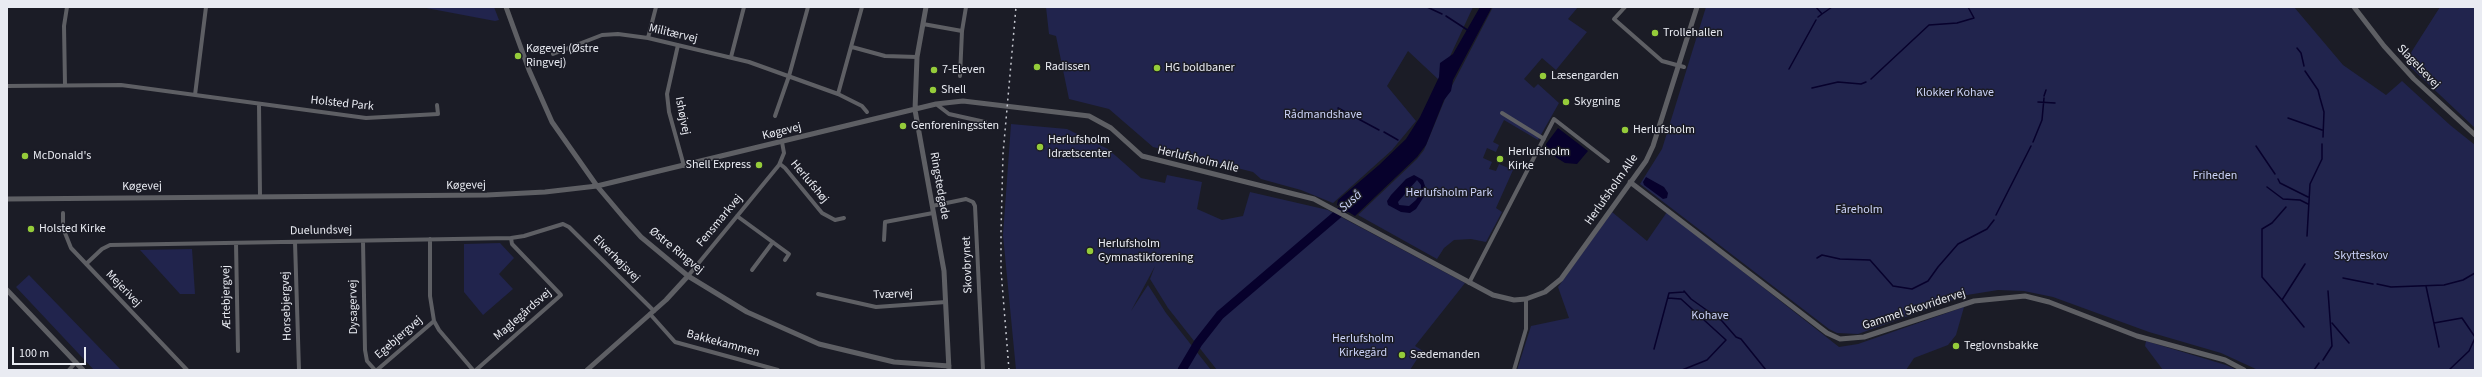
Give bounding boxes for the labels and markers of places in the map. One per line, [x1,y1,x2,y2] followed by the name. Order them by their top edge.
[1663,26,1723,40] place label: Trollehallen
[1650,28,1660,38] marker: Trollehallen
[526,42,599,70] place label: Køgevej (Østre Ringvej)
[513,51,523,61] marker: Køgevej (Østre Ringvej)
[1045,60,1090,74] place label: Radissen
[1165,61,1235,75] place label: HG boldbaner
[1032,62,1042,72] marker: Radissen
[942,63,985,77] place label: 7-Eleven
[1152,63,1162,73] marker: HG boldbaner
[929,65,939,75] marker: 7-Eleven
[1551,69,1619,83] place label: Læsengarden
[1538,71,1548,81] marker: Læsengarden
[941,83,966,97] place label: Shell
[928,85,938,95] marker: Shell
[1574,95,1620,109] place label: Skygning
[1561,97,1571,107] marker: Skygning
[911,119,999,133] place label: Genforeningssten
[898,121,908,131] marker: Genforeningssten
[1633,123,1695,137] place label: Herlufsholm
[1620,125,1630,135] marker: Herlufsholm
[1048,133,1112,161] place label: Herlufsholm Idrætscenter
[1035,142,1045,152] marker: Herlufsholm Idrætscenter
[1508,145,1570,173] place label: Herlufsholm Kirke
[33,149,91,163] place label: McDonald's
[20,151,30,161] marker: McDonald's
[1495,154,1505,164] marker: Herlufsholm Kirke
[686,158,751,172] place label: Shell Express
[754,160,764,170] marker: Shell Express
[39,222,106,236] place label: Holsted Kirke
[26,224,36,234] marker: Holsted Kirke
[1098,237,1193,265] place label: Herlufsholm Gymnastikforening
[1085,246,1095,256] marker: Herlufsholm Gymnastikforening
[1964,339,2038,353] place label: Teglovnsbakke
[1951,341,1961,351] marker: Teglovnsbakke
[1410,348,1480,362] place label: Sædemanden
[1397,350,1407,360] marker: Sædemanden

